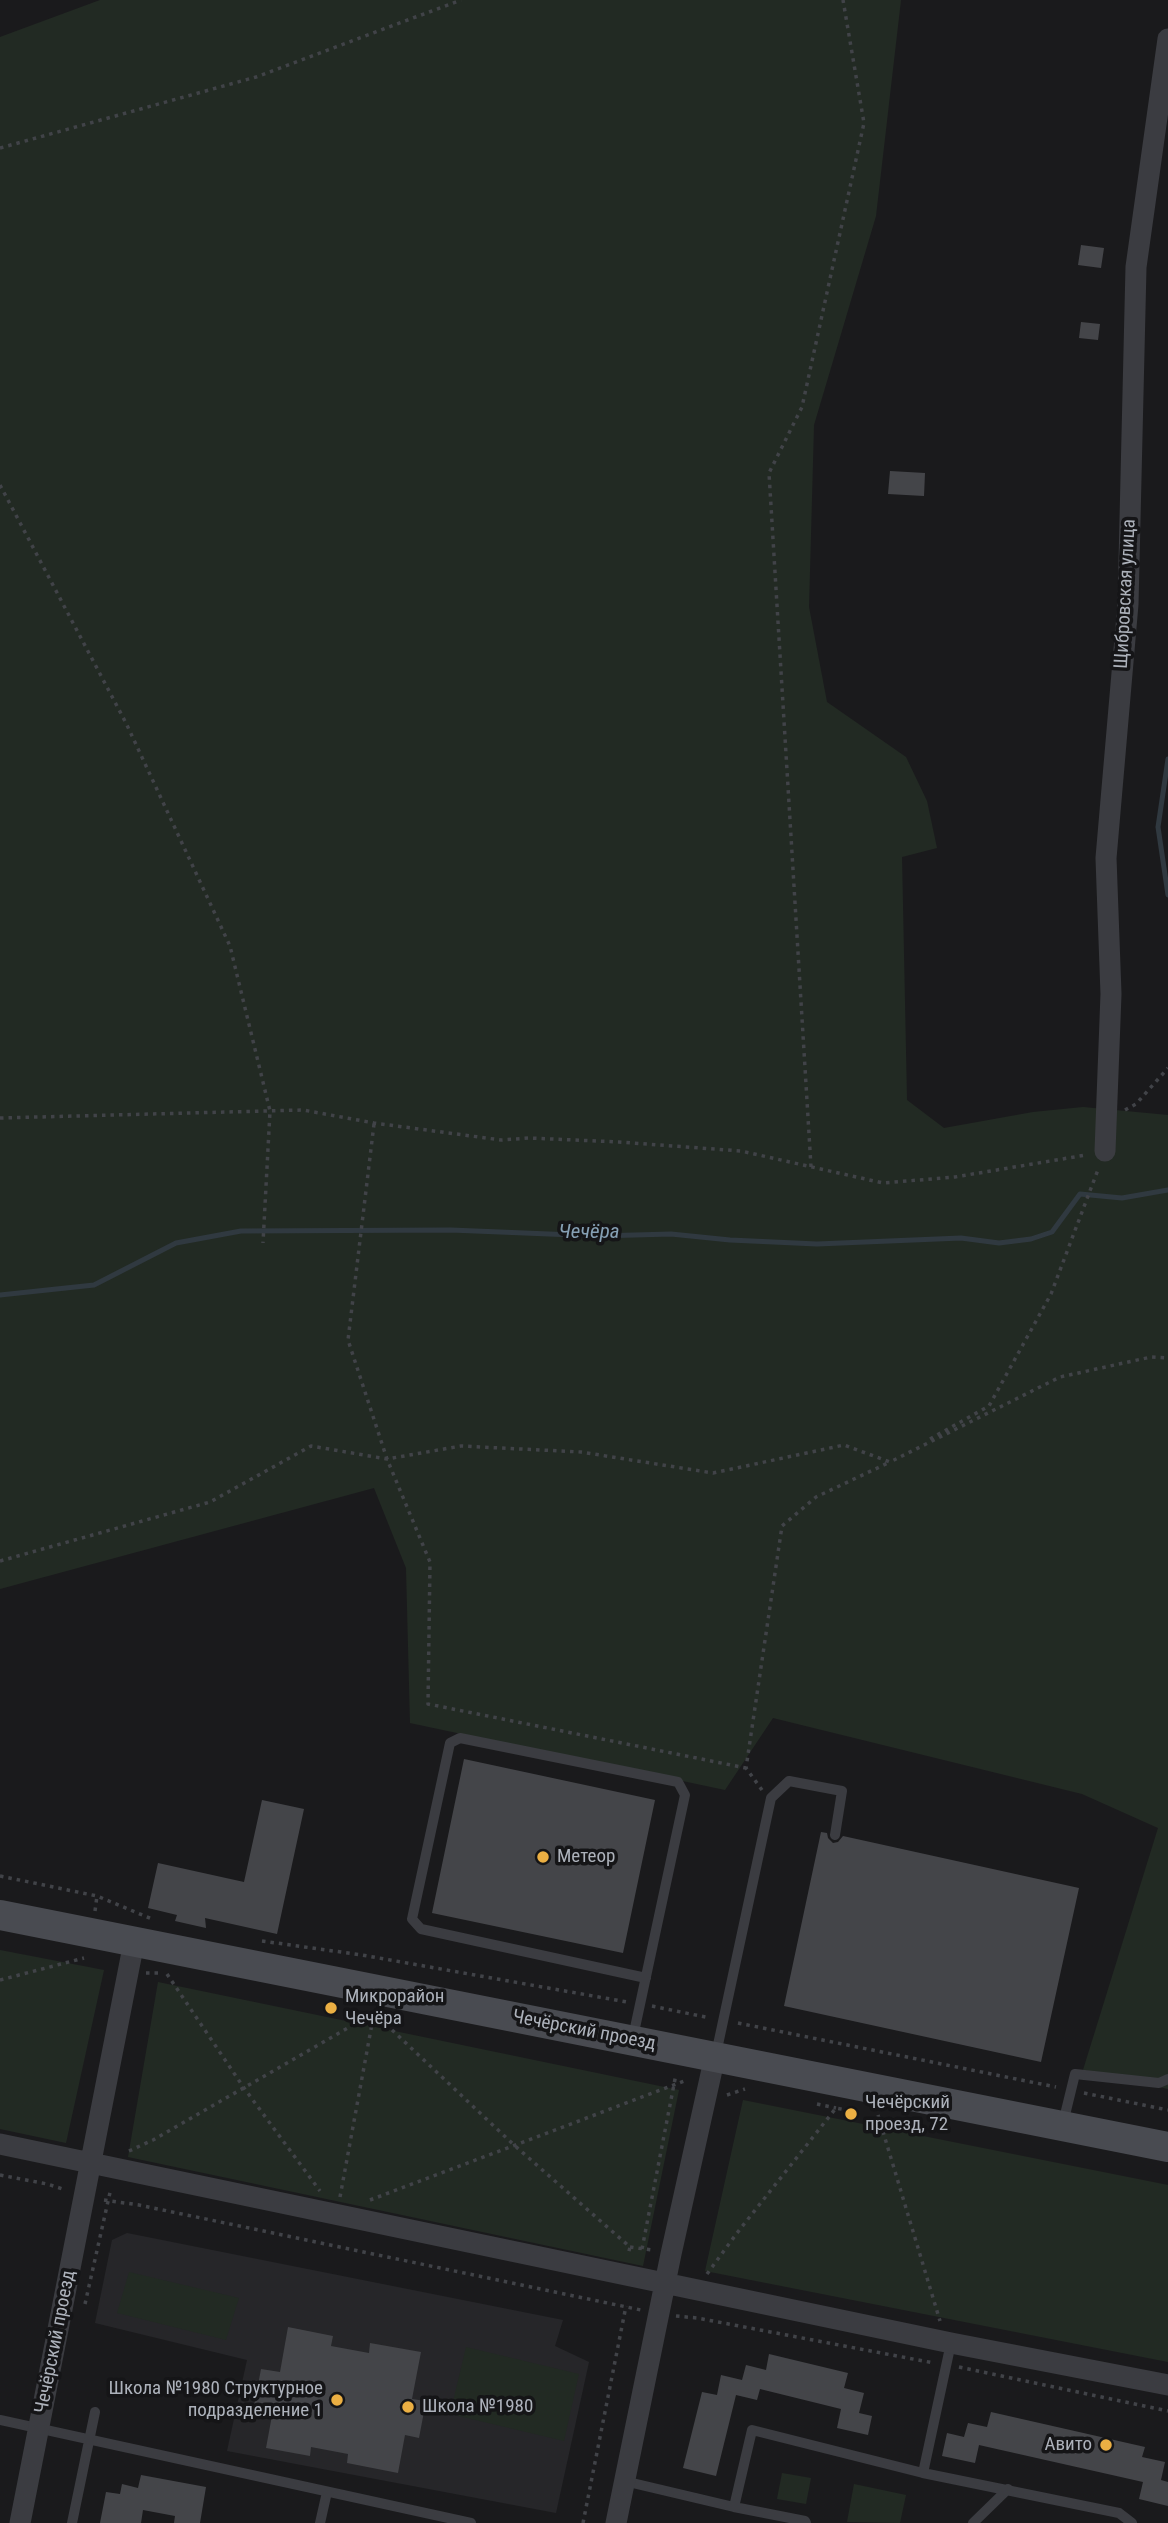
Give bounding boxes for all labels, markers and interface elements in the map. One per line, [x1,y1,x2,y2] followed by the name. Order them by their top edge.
[1111,519,1141,669] street label: Щибровская улица
[559,1220,619,1246] water label: Чечёра
[557,1846,615,1868] place label: Метеор
[535,1849,551,1865] marker: Метеор
[345,1986,444,2030] place label: Микрорайон Чечёра
[323,2000,339,2016] marker: Микрорайон Чечёра
[510,2006,658,2056] street label: Чечёрский проезд
[865,2092,950,2136] place label: Чечёрский проезд, 72
[843,2106,859,2122] marker: Чечёрский проезд, 72
[31,2268,81,2416] street label: Чечёрский проезд
[109,2378,323,2422] place label: Школа №1980 Структурное подразделение 1
[329,2392,345,2408] marker: Школа №1980 Структурное подразделение 1
[422,2396,533,2418] place label: Школа №1980
[400,2399,416,2415] marker: Школа №1980
[1045,2434,1092,2456] place label: Авито
[1098,2437,1114,2453] marker: Авито

